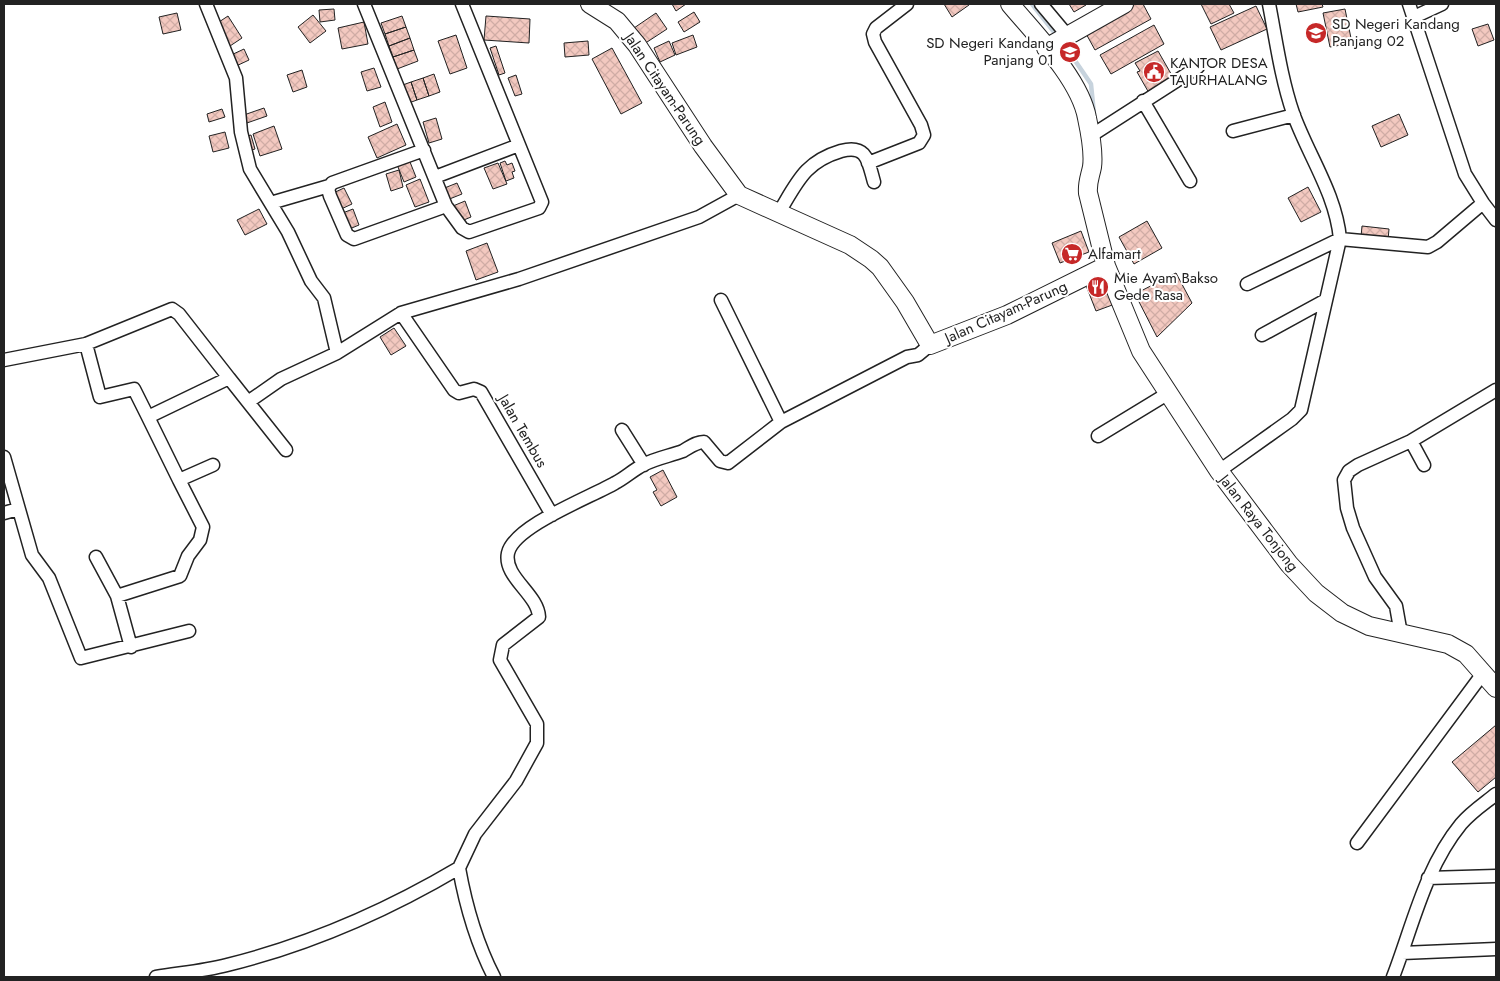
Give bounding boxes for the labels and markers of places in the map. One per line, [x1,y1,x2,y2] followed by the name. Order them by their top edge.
[1332,13,1460,52] place label: SD Negeri Kandang Panjang 02
[1304,21,1328,45] school or university icon: SD Negeri Kandang Panjang 02
[926,32,1054,71] place label: SD Negeri Kandang Panjang 01
[1058,40,1082,64] school or university icon: SD Negeri Kandang Panjang 01
[1170,52,1268,91] place label: KANTOR DESA TAJURHALANG
[1142,60,1166,84] public building icon: KANTOR DESA TAJURHALANG
[1060,242,1084,266] supermarket icon: Alfamart
[1088,243,1141,265] place label: Alfamart
[1114,267,1218,306] place label: Mie Ayam Bakso Gede Rasa
[1086,275,1110,299] restaurant icon: Mie Ayam Bakso Gede Rasa

